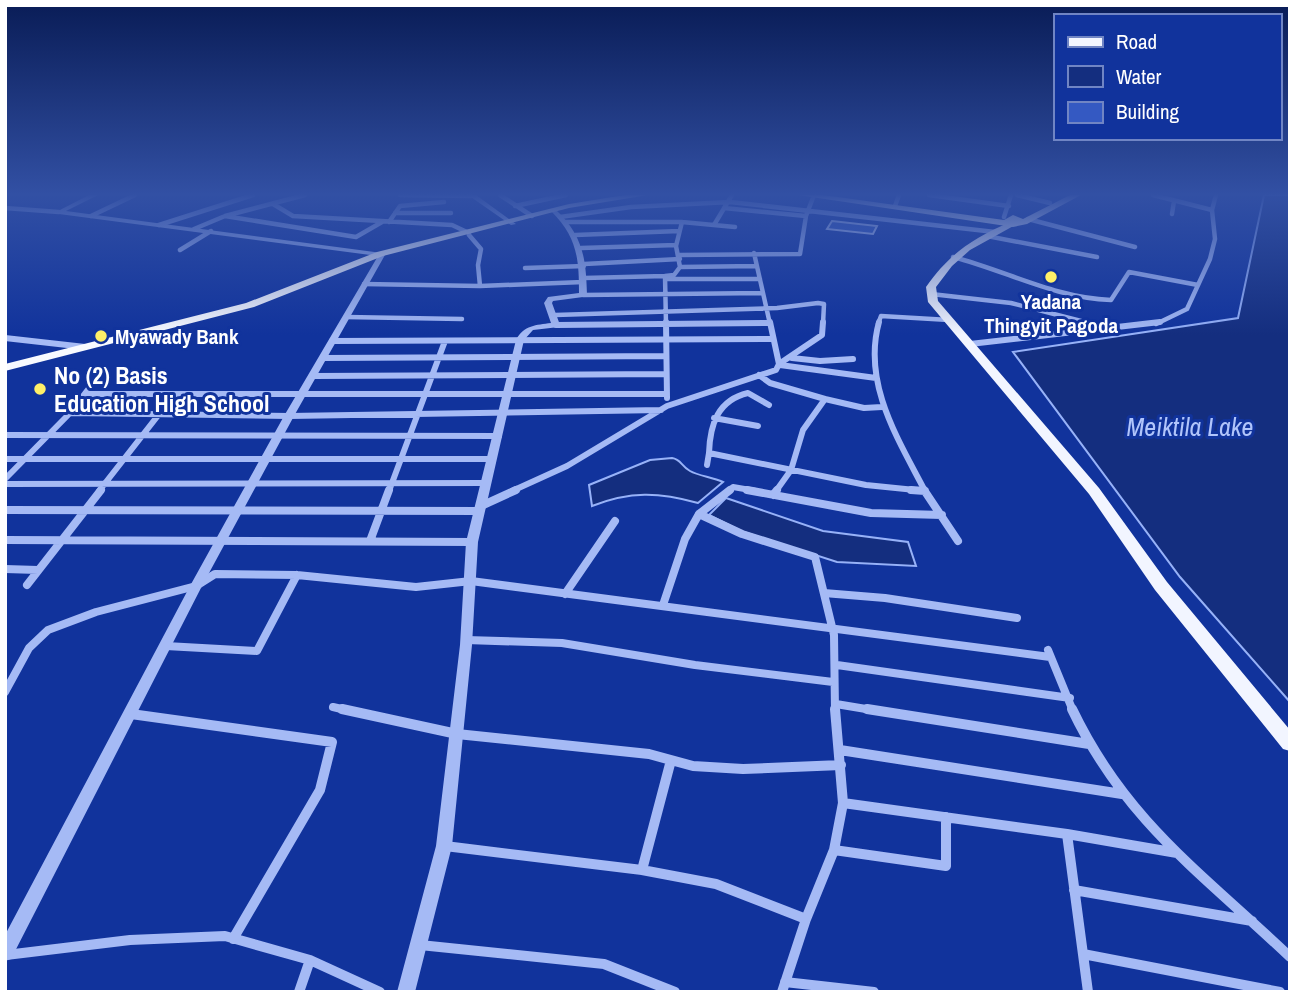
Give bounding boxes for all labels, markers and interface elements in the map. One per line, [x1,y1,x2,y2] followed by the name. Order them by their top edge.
[1054,14,1281,140] legend
[1116,27,1157,56] text: Road
[1116,62,1162,91] text: Water
[1116,97,1180,126] text: Building
[1043,269,1059,285] marker: Yadana Thingyit Pagoda
[984,287,1118,340] place label: Yadana Thingyit Pagoda
[115,322,239,351] place label: Myawady Bank
[93,328,109,344] marker: Myawady Bank
[54,359,269,419] place label: No (2) Basis Education High School
[32,381,48,397] marker: No (2) Basis Education High School
[1127,409,1253,444] water label: Meiktila Lake

